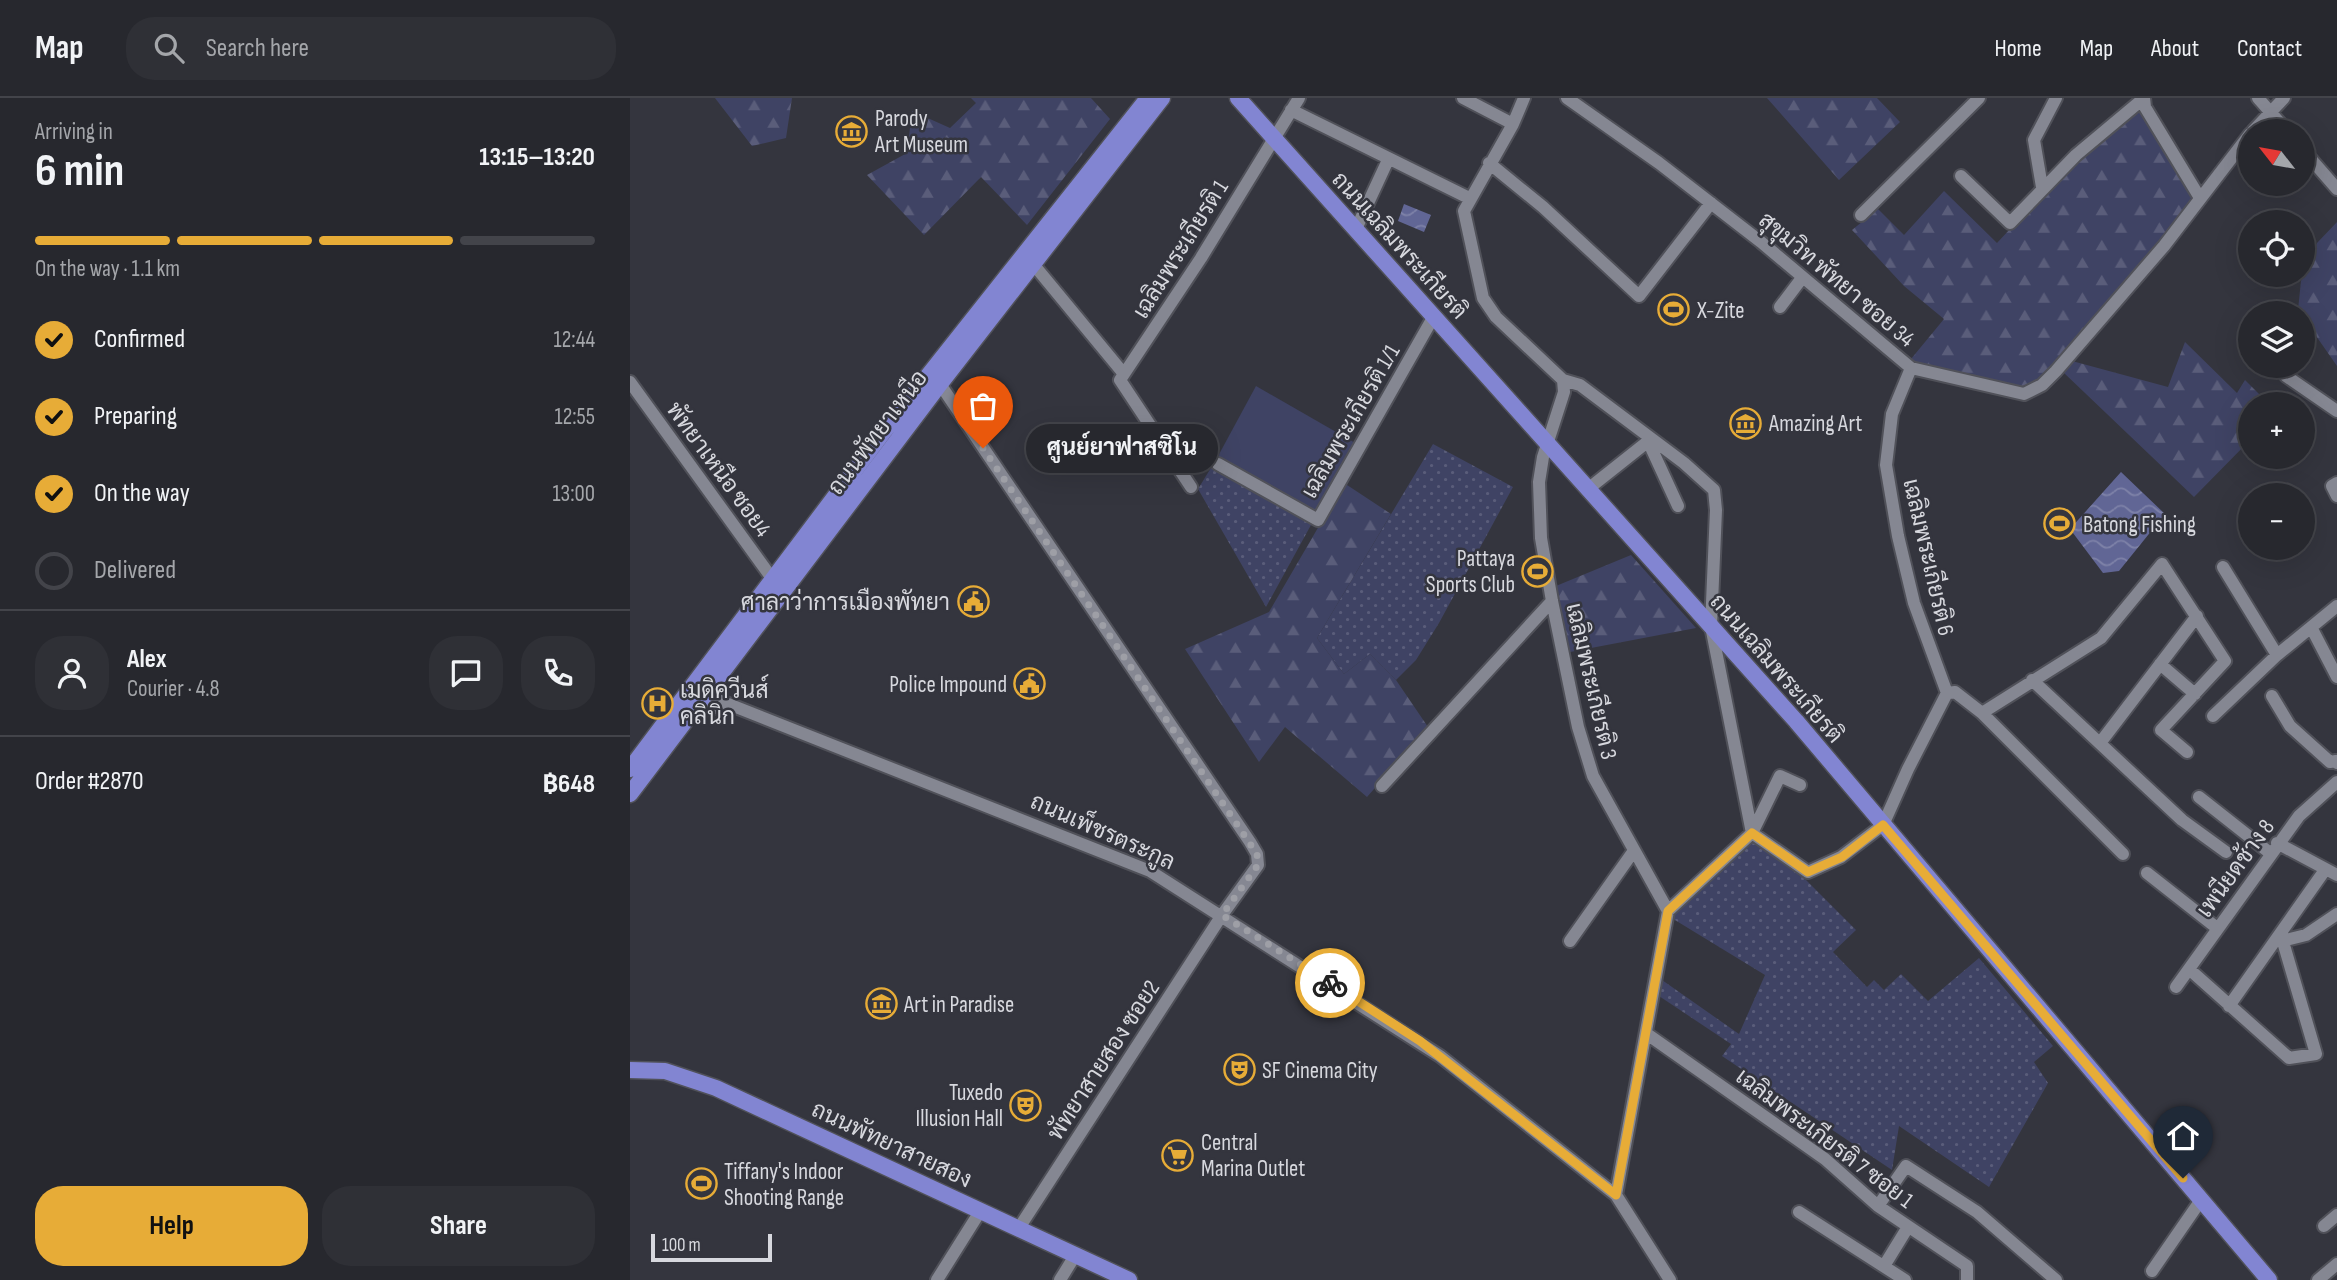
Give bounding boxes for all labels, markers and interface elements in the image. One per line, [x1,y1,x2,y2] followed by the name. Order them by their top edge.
[126,17,616,80] search box
[35,28,84,68] text: Map
[150,29,188,67] icon: search
[206,33,309,64] text: Search here
[1994,34,2042,63] text: Home
[2080,34,2113,63] text: Map
[2151,34,2199,63] text: About
[2237,34,2302,63] text: Contact
[874,105,968,159] place label: Parody Art Museum
[835,114,869,148] museum icon: Parody Art Museum
[35,118,113,146] text: Arriving in
[2238,119,2315,196] north arrow
[2238,119,2315,560] map controls
[479,142,595,173] text: 13:15–13:20
[35,144,124,199] text: 6 min
[1326,165,1474,325] street label: ถนนเฉลิมพระเกียรติ
[1125,174,1235,324] street label: เฉลิมพระเกียรติ 1
[1752,206,1921,354] street label: สุขุมวิท พัทยา ซอย 34
[2238,210,2315,287] button: locate
[35,255,180,283] text: On the way · 1.1 km
[1657,293,1691,327] sports icon: X-Zite
[1696,297,1745,325] place label: X-Zite
[2238,301,2315,378] button: layers
[35,321,73,359] icon: check
[94,324,185,355] text: Confirmed
[554,326,595,354] text: 12:44
[1294,339,1406,503] street label: เฉลิมพระเกียรติ 1/1
[820,364,934,500] street label: ถนนพัทยาเหนือ
[953,376,1013,448] pin
[964,387,1002,425] icon: bag
[2238,392,2315,469] button: +
[660,395,778,543] street label: พัทยาเหนือ ซอย4
[35,398,73,436] icon: check
[94,401,177,432] text: Preparing
[554,403,595,431] text: 12:55
[1729,406,1763,440] museum icon: Amazing Art
[1768,410,1862,438] place label: Amazing Art
[1025,424,1218,472] callout: ศูนย์ยาฟาสซิโน
[1047,434,1197,462] text: ศูนย์ยาฟาสซิโน
[35,475,73,513] icon: check
[1896,476,1962,638] street label: เฉลิมพระเกียรติ 6
[94,478,190,509] text: On the way
[552,480,595,508] text: 13:00
[2238,483,2315,560] button: −
[2043,507,2077,541] sports icon: Batong Fishing
[2083,511,2196,539] place label: Batong Fishing
[1426,545,1515,599] place label: Pattaya Sports Club
[1521,554,1555,588] sports icon: Pattaya Sports Club
[94,555,176,586] text: Delivered
[956,585,990,619] public building icon: ศาลาว่าการเมืองพัทยา
[741,587,950,617] place label: ศาลาว่าการเมืองพัทยา
[1704,587,1850,749] street label: ถนนเฉลิมพระเกียรติ
[1559,600,1625,762] street label: เฉลิมพระเกียรติ 3
[35,636,109,710] button: person
[429,636,503,710] button: chat
[521,636,595,710] button: phone
[127,644,167,675] text: Alex
[1013,667,1047,701] public building icon: Police Impound
[889,671,1007,699] place label: Police Impound
[680,674,769,731] place label: เมดิควีนส์ คลินิก
[127,675,220,703] text: Courier · 4.8
[640,686,674,720] hospital icon: เมดิควีนส์ คลินิก
[35,766,144,797] text: Order #2870
[542,769,595,800] text: ฿648
[1025,784,1181,878] street label: ถนนเพ็ชรตระกูล
[2189,813,2281,923] street label: เพนียดช้าง 8
[1295,948,1365,1018] courier
[1311,964,1349,1002] icon: bike
[1041,975,1166,1146] street label: พัทยาสายสอง ซอย2
[864,987,898,1021] museum icon: Art in Paradise
[903,991,1014,1019] place label: Art in Paradise
[1222,1053,1256,1087] theatre icon: SF Cinema City
[1262,1057,1378,1085] place label: SF Cinema City
[1730,1061,1920,1215] street label: เฉลิมพระเกียรติ 7 ซอย 1
[916,1079,1003,1133] place label: Tuxedo Illusion Hall
[1009,1088,1043,1122] theatre icon: Tuxedo Illusion Hall
[807,1095,977,1194] street label: ถนนพัทยาสายสอง
[2153,1106,2213,1178] pin
[2164,1117,2202,1155] icon: home
[1201,1129,1305,1183] place label: Central Marina Outlet
[1161,1138,1195,1172] supermarket icon: Central Marina Outlet
[724,1158,844,1212] place label: Tiffany's Indoor Shooting Range
[684,1167,718,1201] sports icon: Tiffany's Indoor Shooting Range
[35,1186,308,1266] button: Help
[322,1186,595,1266] button: Share
[651,1231,772,1263] scale bar
[662,1234,701,1257] text: 100 m

